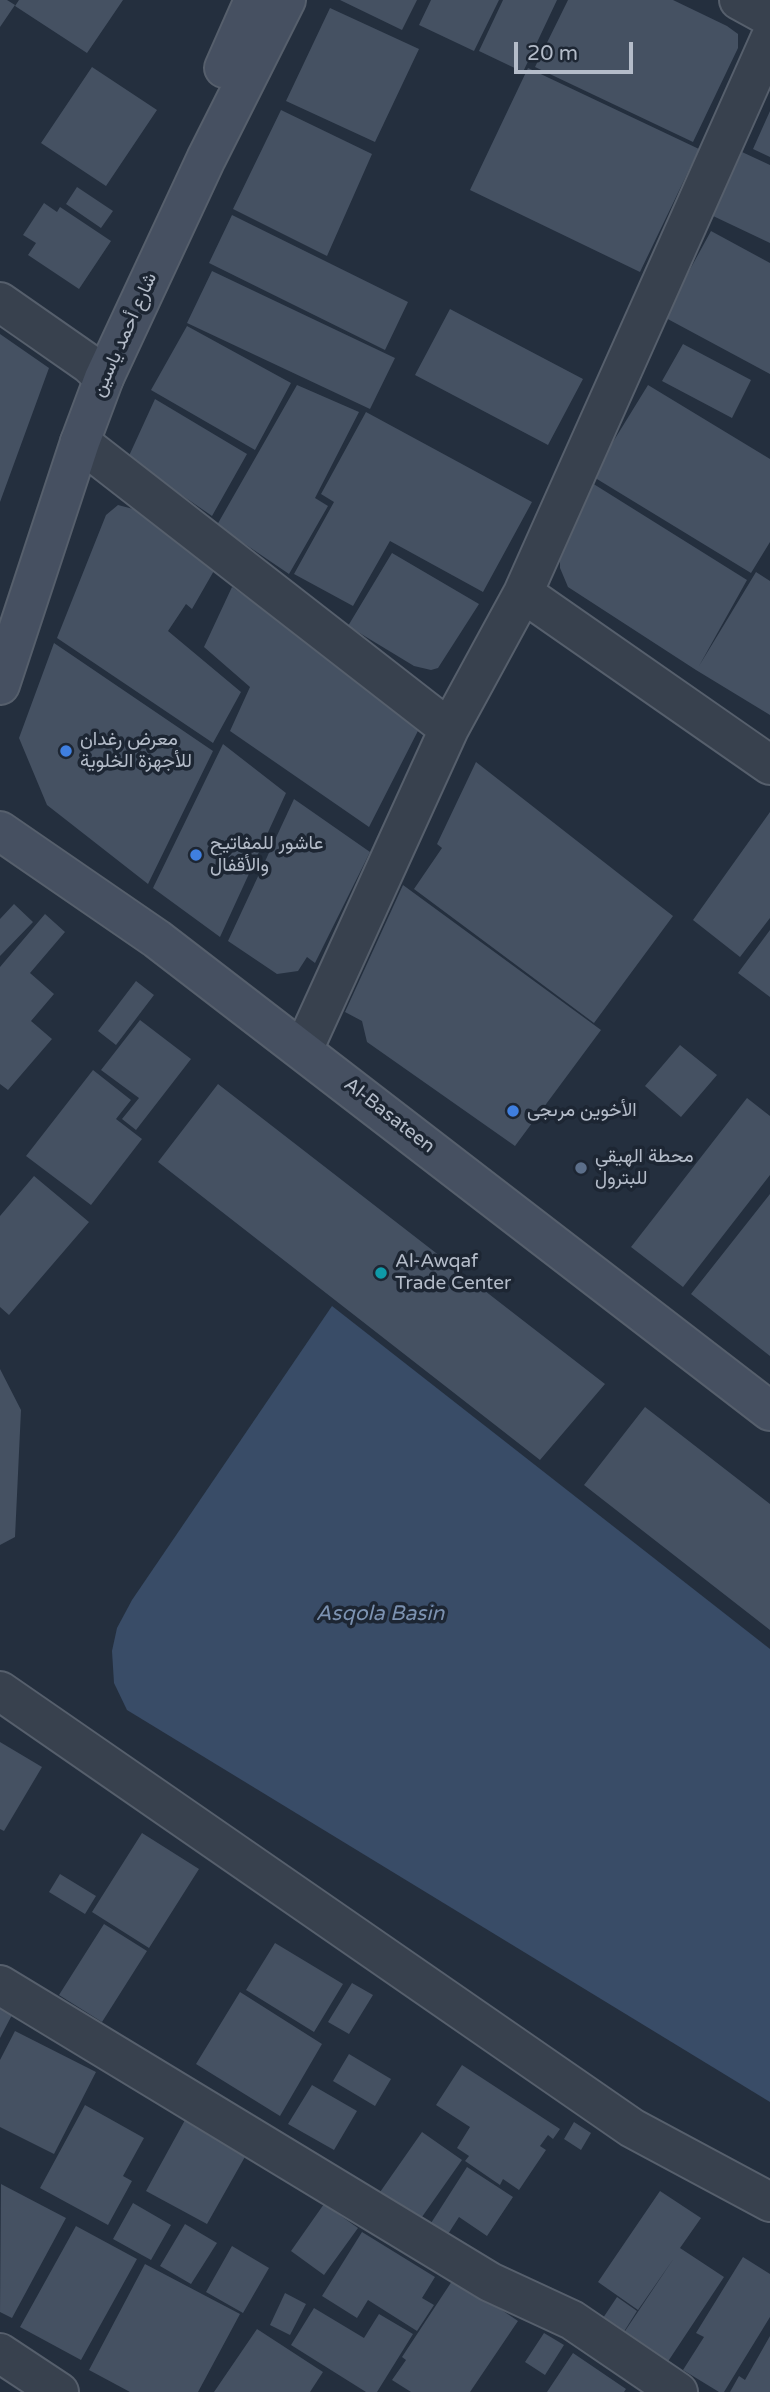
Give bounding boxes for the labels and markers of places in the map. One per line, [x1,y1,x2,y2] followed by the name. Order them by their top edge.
[80,729,192,773] place label: معرض رغدان للأجهزة الخلوية
[58,743,74,759] marker: معرض رغدان للأجهزة الخلوية
[210,833,323,877] place label: عاشور للمفاتيح والأقفال
[188,847,204,863] marker: عاشور للمفاتيح والأقفال
[527,1100,637,1122] place label: الأخوين مرىجى
[505,1103,521,1119] marker: الأخوين مرىجى
[595,1146,694,1190] place label: محطة الهيقي للبترول
[573,1160,589,1176] marker: محطة الهيقي للبترول
[395,1251,511,1295] place label: Al-Awqaf Trade Center
[373,1265,389,1281] marker: Al-Awqaf Trade Center

